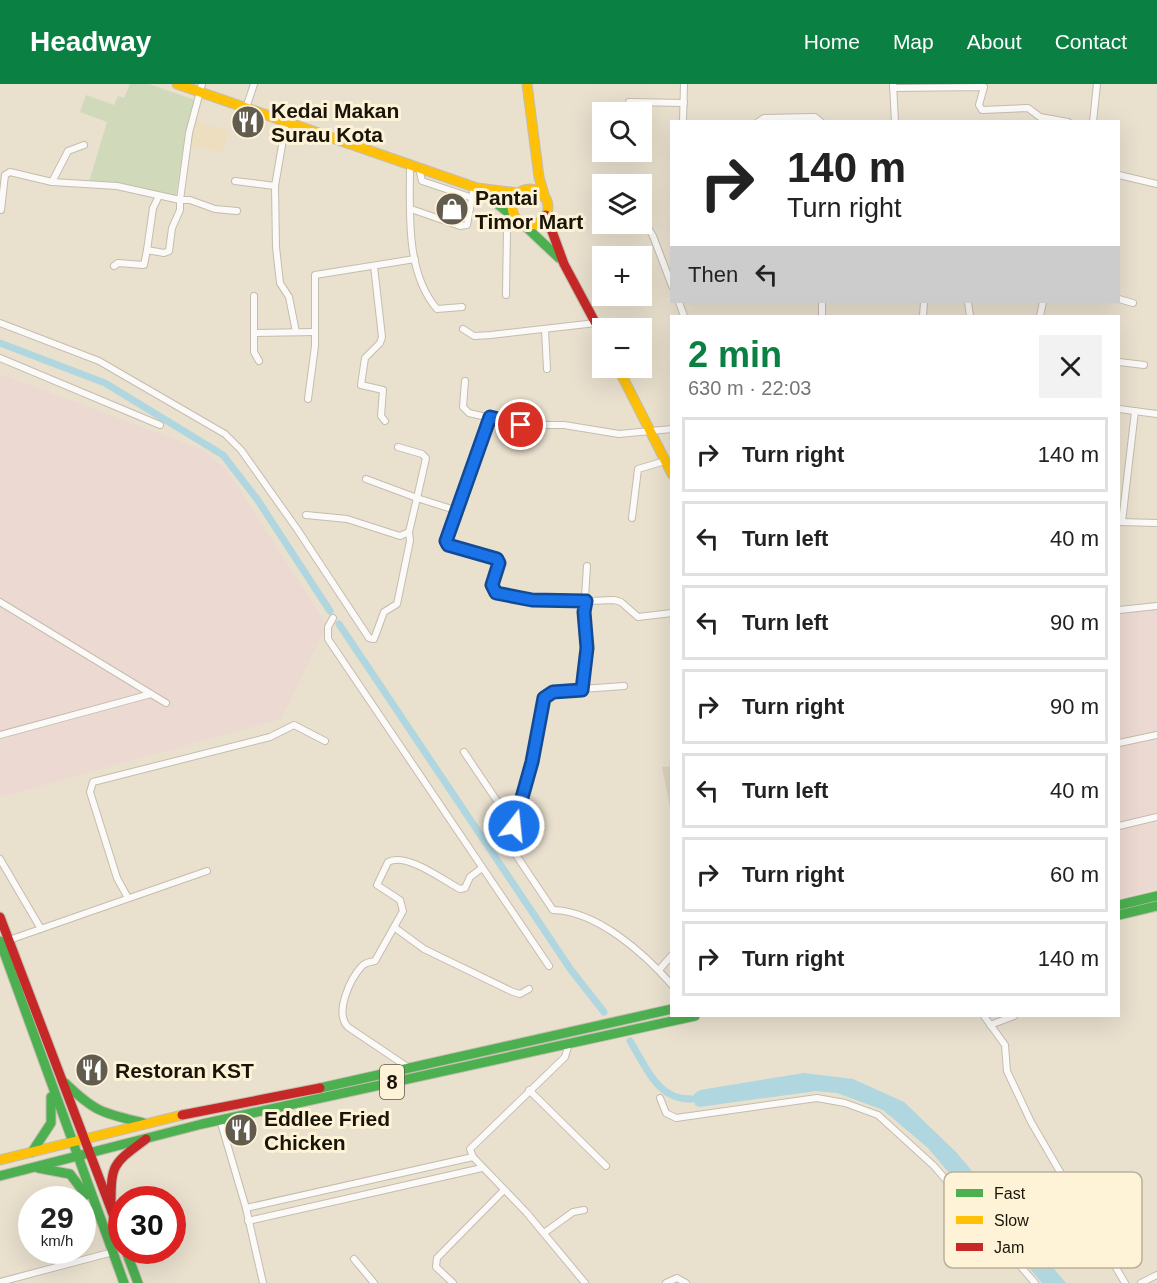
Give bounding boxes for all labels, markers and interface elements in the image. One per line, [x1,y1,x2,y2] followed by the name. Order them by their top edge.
[30,26,151,57] text: Headway
[804,30,860,53] text: Home
[893,30,934,53] text: Map
[967,30,1022,53] text: About
[1055,30,1127,53] text: Contact
[271,99,399,146] place label: Kedai Makan Surau Kota
[592,102,652,378] map controls
[592,102,652,162] button: search
[230,104,266,140] restaurant icon: Kedai Makan Surau Kota
[688,144,766,222] icon: right
[787,144,906,191] text: 140 m
[592,174,652,234] button: layers
[475,186,583,233] place label: Pantai Timor Mart
[434,191,470,227] shop icon: Pantai Timor Mart
[787,193,902,223] text: Turn right
[592,246,652,306] button: +
[750,258,783,291] icon: left
[688,262,738,287] text: Then
[592,318,652,378] button: −
[688,334,782,375] text: 2 min
[1039,335,1102,398] button: close
[688,377,811,399] text: 630 m · 22:03
[495,399,546,450] pin
[504,408,537,441] icon: arrive
[691,438,724,471] icon: right
[742,442,844,467] text: Turn right
[1038,442,1099,467] text: 140 m
[691,522,724,555] icon: left
[742,526,828,551] text: Turn left
[1050,526,1099,551] text: 40 m
[691,606,724,639] icon: left
[742,610,828,635] text: Turn left
[1050,610,1099,635] text: 90 m
[691,690,724,723] icon: right
[742,694,844,719] text: Turn right
[1050,694,1099,719] text: 90 m
[691,774,724,807] icon: left
[742,778,828,803] text: Turn left
[1050,778,1099,803] text: 40 m
[482,794,546,858] position arrow
[691,858,724,891] icon: right
[742,862,844,887] text: Turn right
[1050,862,1099,887] text: 60 m
[691,942,724,975] icon: right
[742,946,844,971] text: Turn right
[1038,946,1099,971] text: 140 m
[74,1052,110,1088] restaurant icon: Restoran KST
[115,1059,254,1082] place label: Restoran KST
[380,1065,404,1099] road number: 8
[264,1107,390,1154] place label: Eddlee Fried Chicken
[223,1112,259,1148] restaurant icon: Eddlee Fried Chicken
[944,1172,1142,1268] legend
[994,1185,1026,1202] text: Fast
[108,1186,186,1264] speed limit sign: 30
[40,1201,74,1234] text: 29
[994,1212,1029,1229] text: Slow
[41,1232,73,1249] text: km/h
[994,1239,1024,1256] text: Jam

